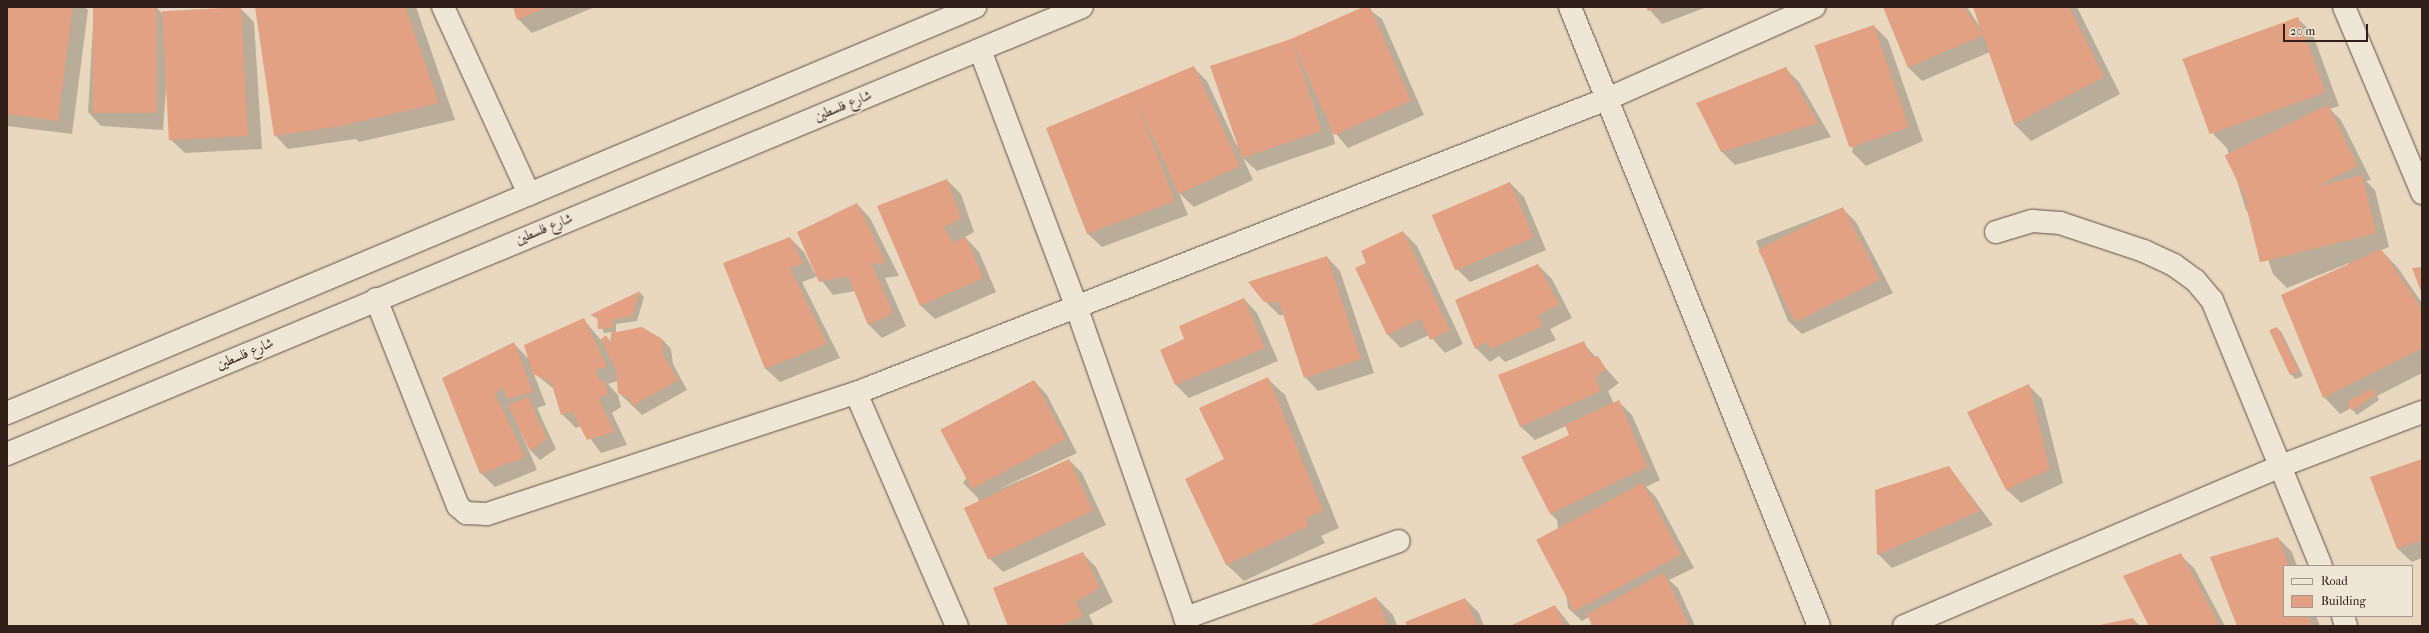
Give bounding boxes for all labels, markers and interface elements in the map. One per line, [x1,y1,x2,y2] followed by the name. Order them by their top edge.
[2285,16,2370,42] scale bar
[2290,24,2315,38] text: 20 m
[812,87,874,125] street label: شارع فلسطين
[513,210,575,248] street label: شارع فلسطين
[214,334,276,374] street label: شارع فلسطين
[2283,565,2413,617] legend
[2321,574,2348,588] text: Road
[2321,594,2366,608] text: Building

